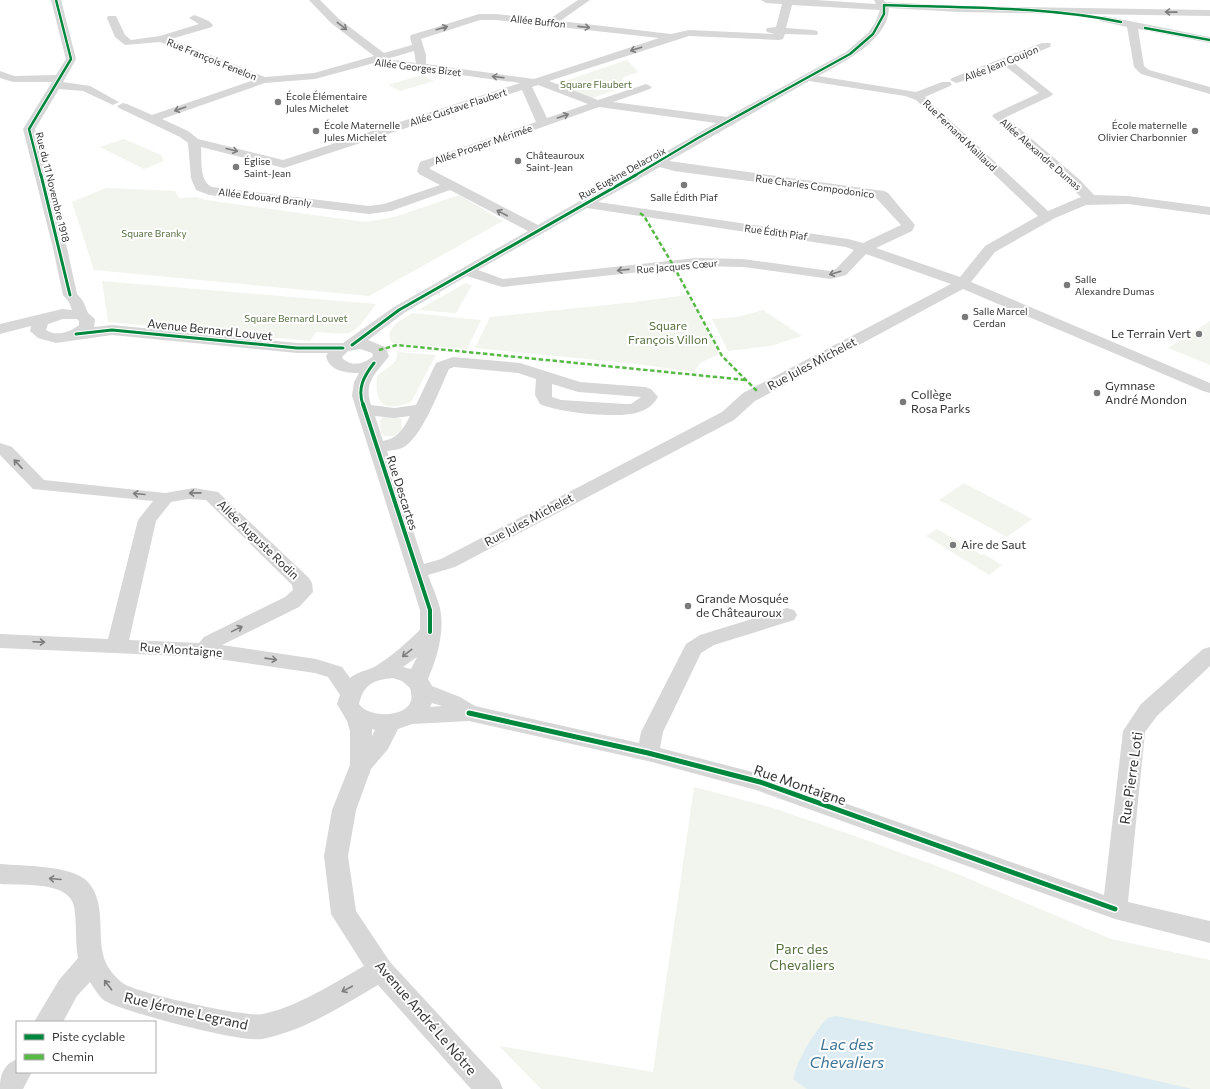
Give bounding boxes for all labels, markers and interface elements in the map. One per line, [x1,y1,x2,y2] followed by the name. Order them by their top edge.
[1165,8,1178,16] one-way arrow
[510,12,566,30] street label: Allée Buffon
[337,22,348,31] one-way arrow
[577,23,590,30] one-way arrow
[435,24,448,31] one-way arrow
[165,35,259,83] street label: Rue François Fenelon
[962,43,1040,83] street label: Allée Jean Goujon
[629,46,642,53] one-way arrow
[374,56,462,78] street label: Allée Georges Bizet
[492,73,505,80] one-way arrow
[560,78,632,90] park label: Square Flaubert
[408,86,508,128] street label: Allée Gustave Flaubert
[286,90,367,114] place label: École Élémentaire Jules Michelet
[273,97,283,107] marker: École Élémentaire Jules Michelet
[921,97,999,173] street label: Rue Fernand Maillaud
[174,106,187,113] one-way arrow
[557,112,569,120] one-way arrow
[998,115,1084,193] street label: Allée Alexandre Dumas
[324,119,400,143] place label: École Maternelle Jules Michelet
[1098,119,1187,143] place label: École maternelle Olivier Charbonnier
[432,122,534,166] street label: Allée Prosper Mérimée
[311,126,321,136] marker: École Maternelle Jules Michelet
[1190,126,1200,136] marker: École maternelle Olivier Charbonnier
[34,131,72,243] street label: Rue du 11 Novembre 1918
[576,144,668,202] street label: Rue Eugène Delacroix
[225,147,238,155] one-way arrow
[526,149,585,173] place label: Châteauroux Saint-Jean
[244,155,291,179] place label: Église Saint-Jean
[513,156,523,166] marker: Châteauroux Saint-Jean
[231,162,241,172] marker: Église Saint-Jean
[755,172,875,200] street label: Rue Charles Compodonico
[679,180,689,190] marker: Salle Édith Piaf
[218,185,312,209] street label: Allée Edouard Branly
[650,191,718,203] place label: Salle Édith Piaf
[496,208,508,216] one-way arrow
[744,222,808,242] street label: Rue Édith Piaf
[121,227,187,239] park label: Square Branky
[636,256,718,276] street label: Rue Jacques Cœur
[617,266,630,274] one-way arrow
[829,270,842,277] one-way arrow
[1075,273,1155,297] place label: Salle Alexandre Dumas
[1062,280,1072,290] marker: Salle Alexandre Dumas
[973,305,1028,329] place label: Salle Marcel Cerdan
[244,312,348,324] park label: Square Bernard Louvet
[960,312,970,322] marker: Salle Marcel Cerdan
[147,315,274,343] street label: Avenue Bernard Louvet
[628,318,708,346] park label: Square François Villon
[1111,326,1191,340] place label: Le Terrain Vert
[1194,329,1204,339] marker: Le Terrain Vert
[765,334,859,393] street label: Rue Jules Michelet
[1105,378,1187,406] place label: Gymnase André Mondon
[911,387,970,415] place label: Collège Rosa Parks
[1092,388,1102,398] marker: Gymnase André Mondon
[898,397,908,407] marker: Collège Rosa Parks
[384,454,422,532] street label: Rue Descartes
[13,459,23,469] one-way arrow
[189,489,202,497] one-way arrow
[482,490,576,549] street label: Rue Jules Michelet
[133,491,146,498] one-way arrow
[215,497,302,582] street label: Allée Auguste Rodin
[961,537,1026,551] place label: Aire de Saut
[948,540,958,550] marker: Aire de Saut
[696,591,789,619] place label: Grande Mosquée de Châteauroux
[683,601,693,611] marker: Grande Mosquée de Châteauroux
[231,625,243,632] one-way arrow
[32,639,45,646] one-way arrow
[139,639,223,659] street label: Rue Montaigne
[402,649,413,657] one-way arrow
[265,655,278,663] one-way arrow
[1116,730,1145,825] street label: Rue Pierre Loti
[752,761,849,808] street label: Rue Montaigne
[49,875,62,882] one-way arrow
[769,940,835,973] park label: Parc des Chevaliers
[372,957,481,1078] street label: Avenue André Le Nôtre
[104,979,112,990] one-way arrow
[341,986,353,993] one-way arrow
[123,988,250,1033] street label: Rue Jérome Legrand
[16,1021,156,1073] legend
[52,1029,125,1043] text: Piste cyclable
[810,1034,884,1071] water label: Lac des Chevaliers
[52,1049,94,1063] text: Chemin

